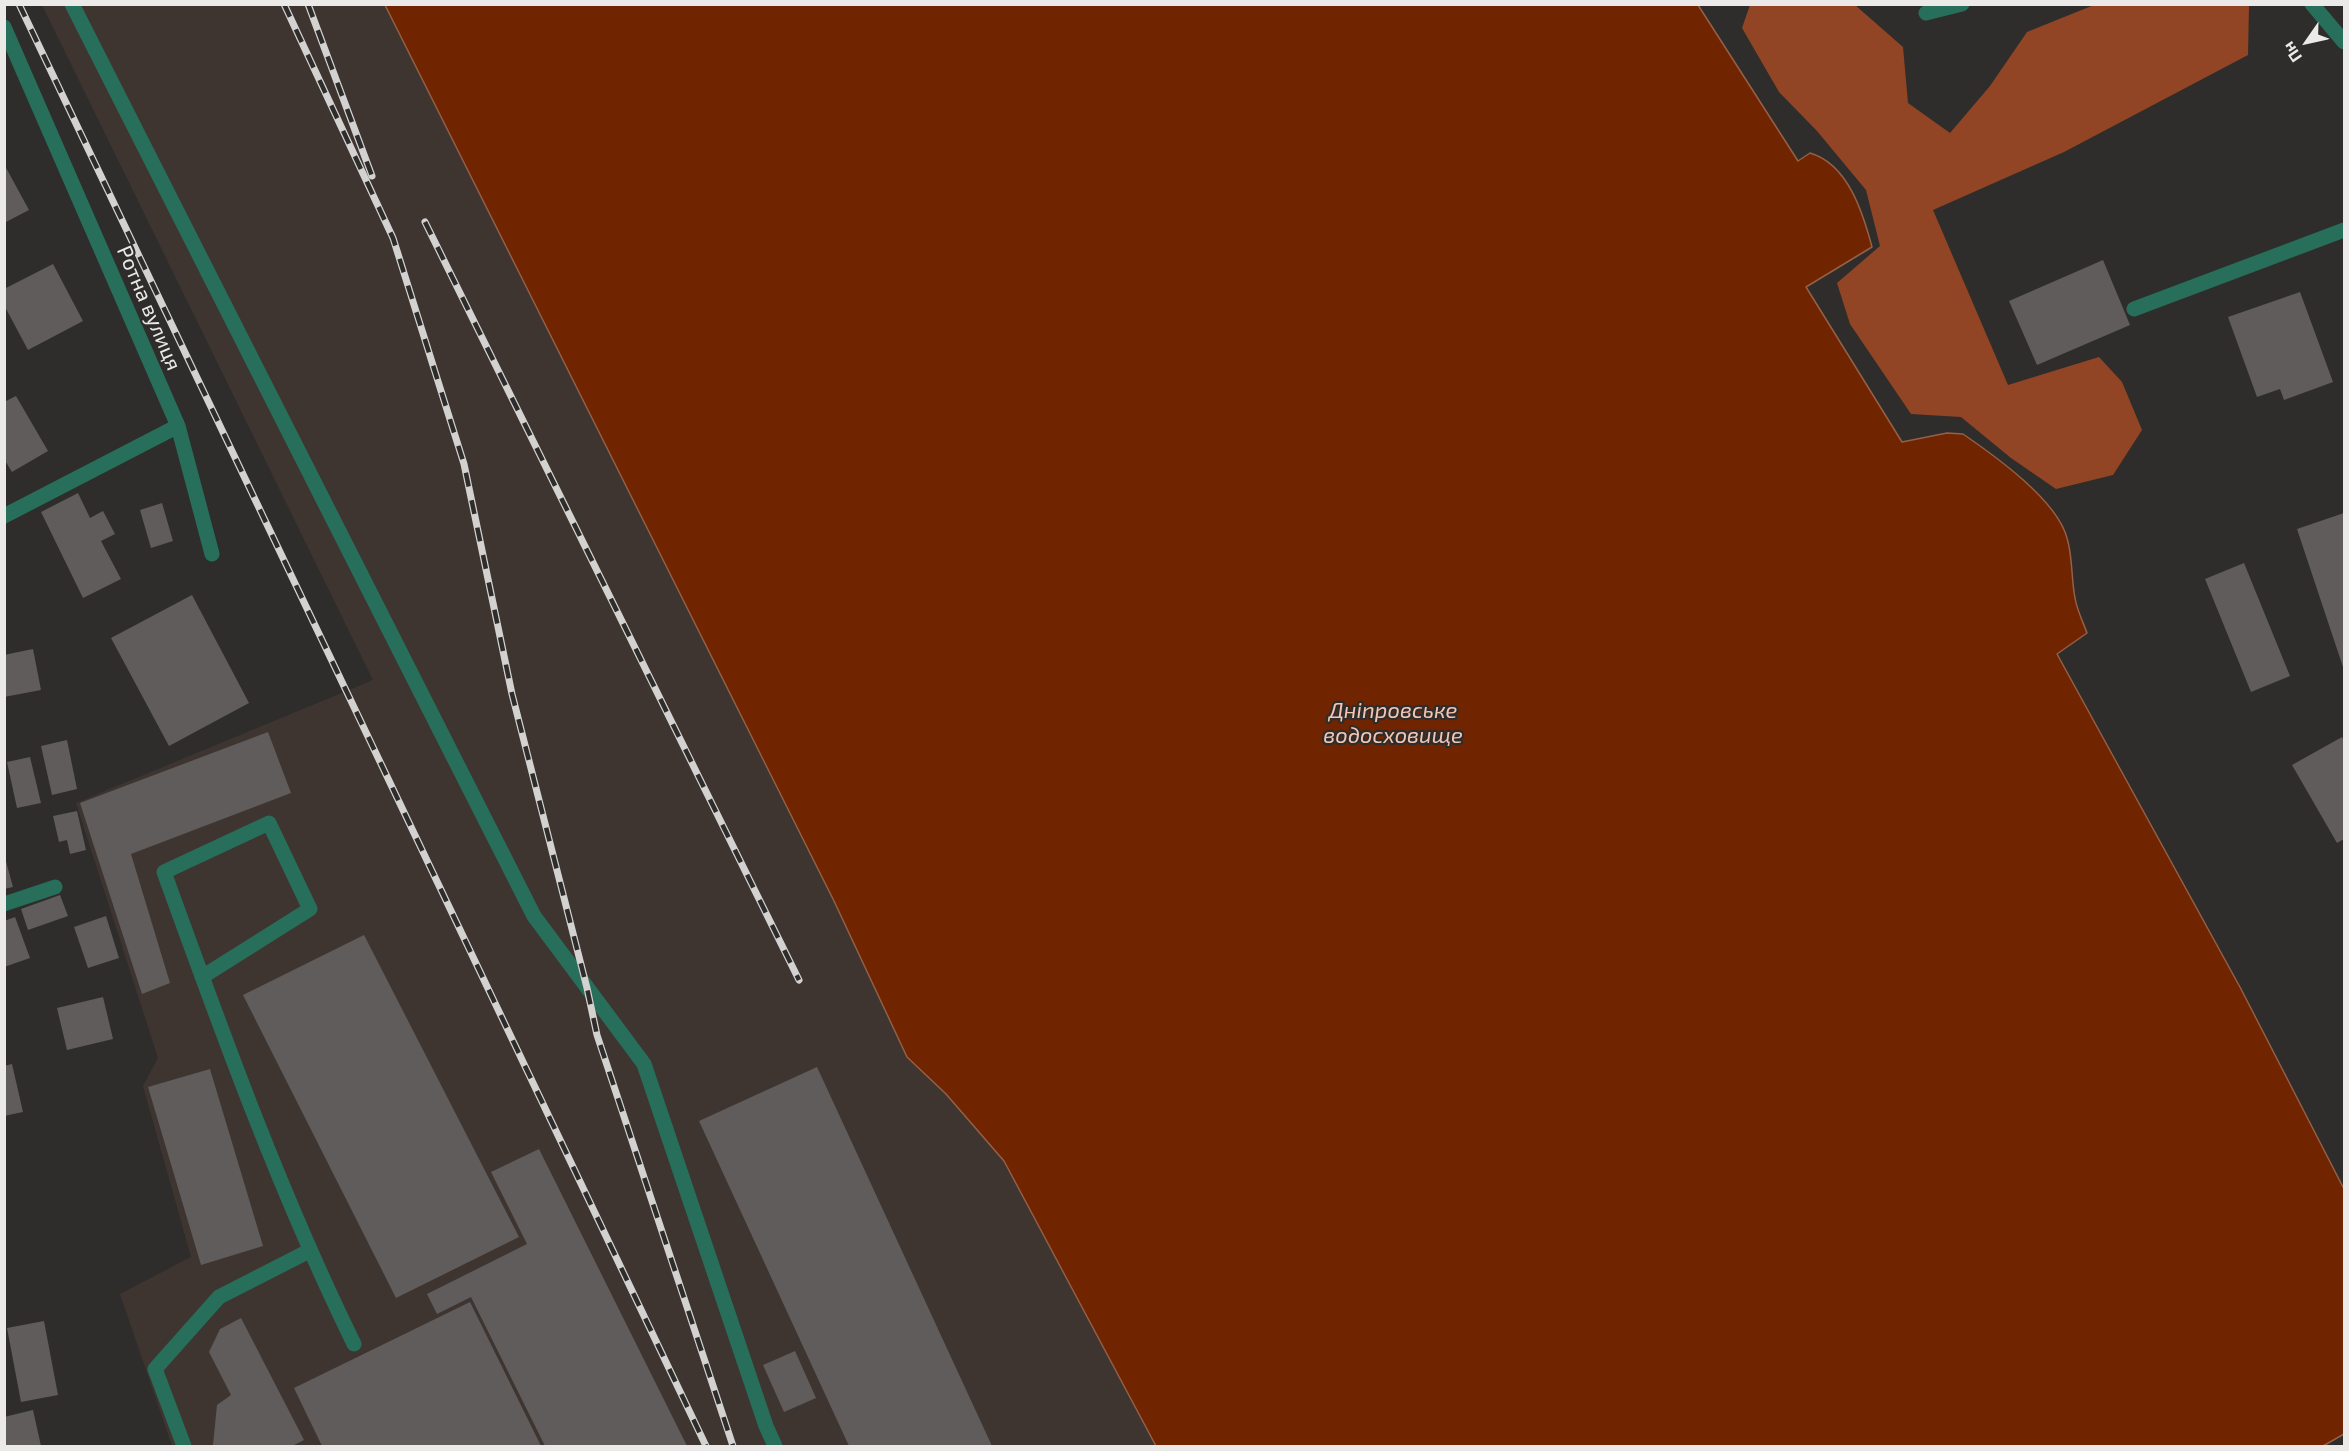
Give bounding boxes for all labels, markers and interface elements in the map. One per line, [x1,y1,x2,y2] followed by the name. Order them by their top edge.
[2277,12,2337,72] north arrow
[2278,38,2305,66] text: Пн
[111,242,187,374] street label: Ротна вулиця
[1323,698,1463,750] water label: Дніпровське водосховище

